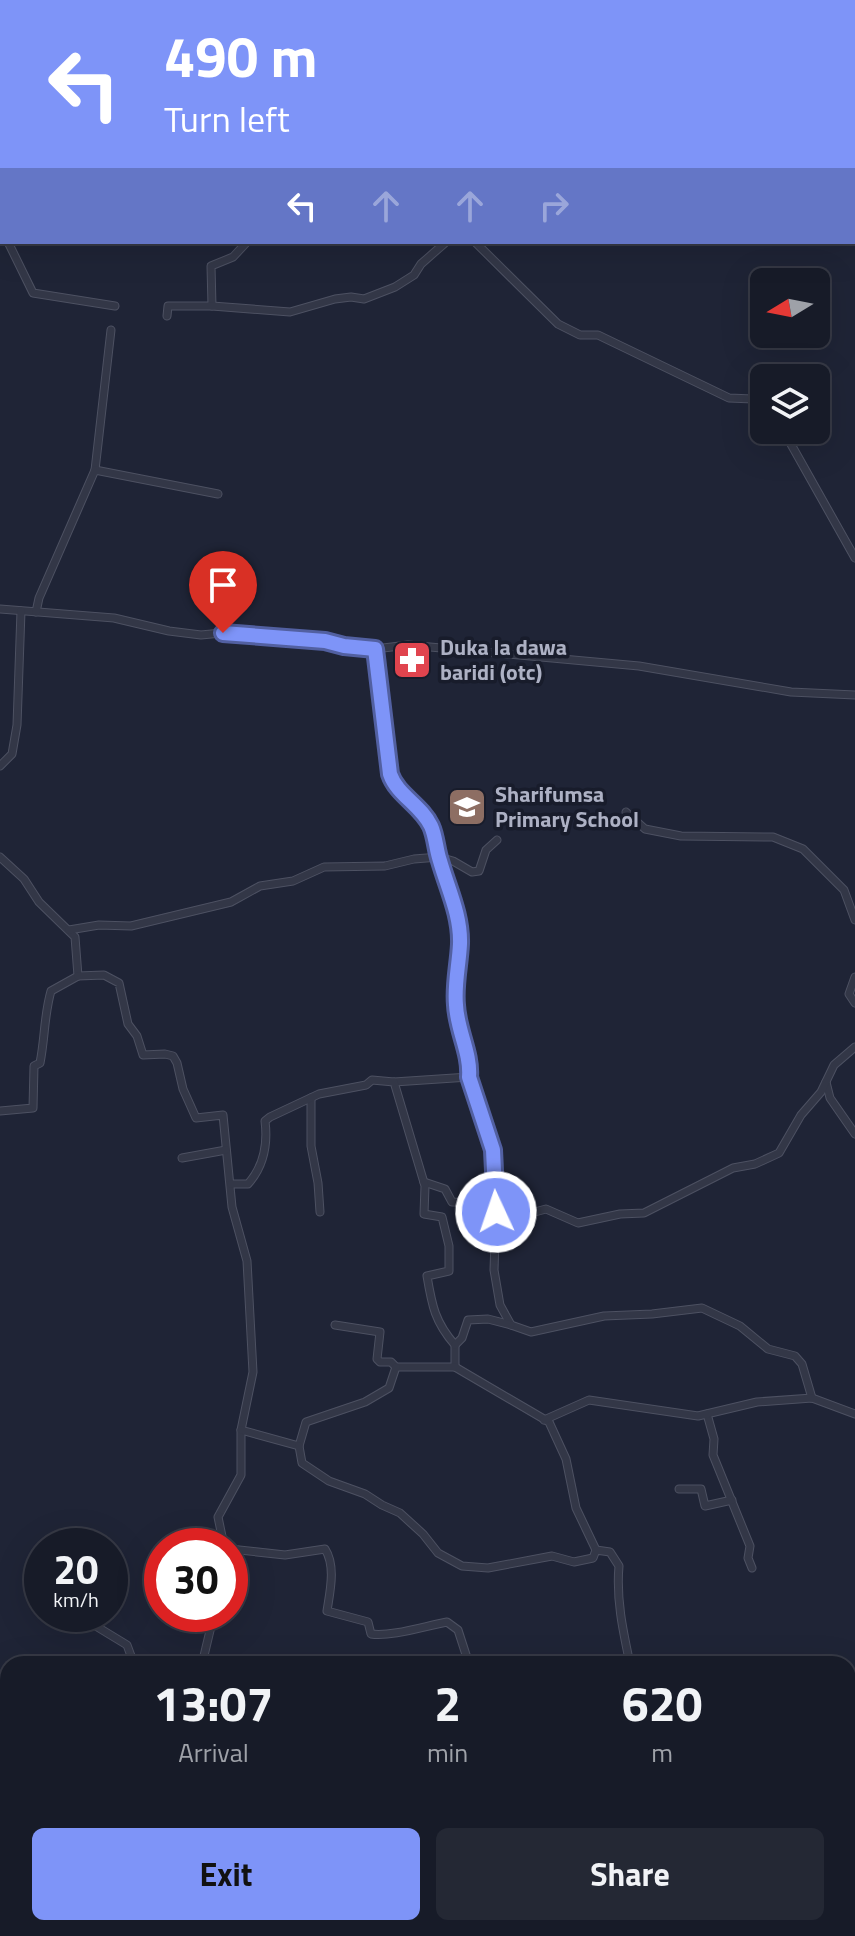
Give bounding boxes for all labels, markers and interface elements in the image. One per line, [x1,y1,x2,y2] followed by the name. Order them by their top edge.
[164,14,317,99] text: 490 m
[32,32,136,136] icon: left
[164,91,290,146] text: Turn left
[280,184,324,228] icon: left
[364,184,408,228] icon: ahead
[448,184,492,228] icon: ahead
[532,184,576,228] icon: right
[750,268,830,348] north arrow
[750,268,830,444] map controls
[750,364,830,444] button: layers
[189,551,257,633] pin
[201,563,245,607] icon: arrive
[440,630,567,689] place label: Duka la dawa baridi (otc)
[391,639,433,681] pharmacy icon: Duka la dawa baridi (otc)
[495,777,639,836] place label: Sharifumsa Primary School
[446,786,488,828] school or university icon: Sharifumsa Primary School
[454,1170,538,1254] position arrow
[144,1528,248,1632] speed limit sign: 30
[54,1539,98,1600] text: 20
[53,1584,99,1615] text: km/h
[154,1667,273,1740] text: 13:07
[434,1667,461,1740] text: 2
[622,1667,702,1740] text: 620
[178,1733,249,1772] text: Arrival
[427,1733,468,1772] text: min
[651,1733,673,1772] text: m
[32,1828,420,1920] button: Exit
[436,1828,824,1920] button: Share

